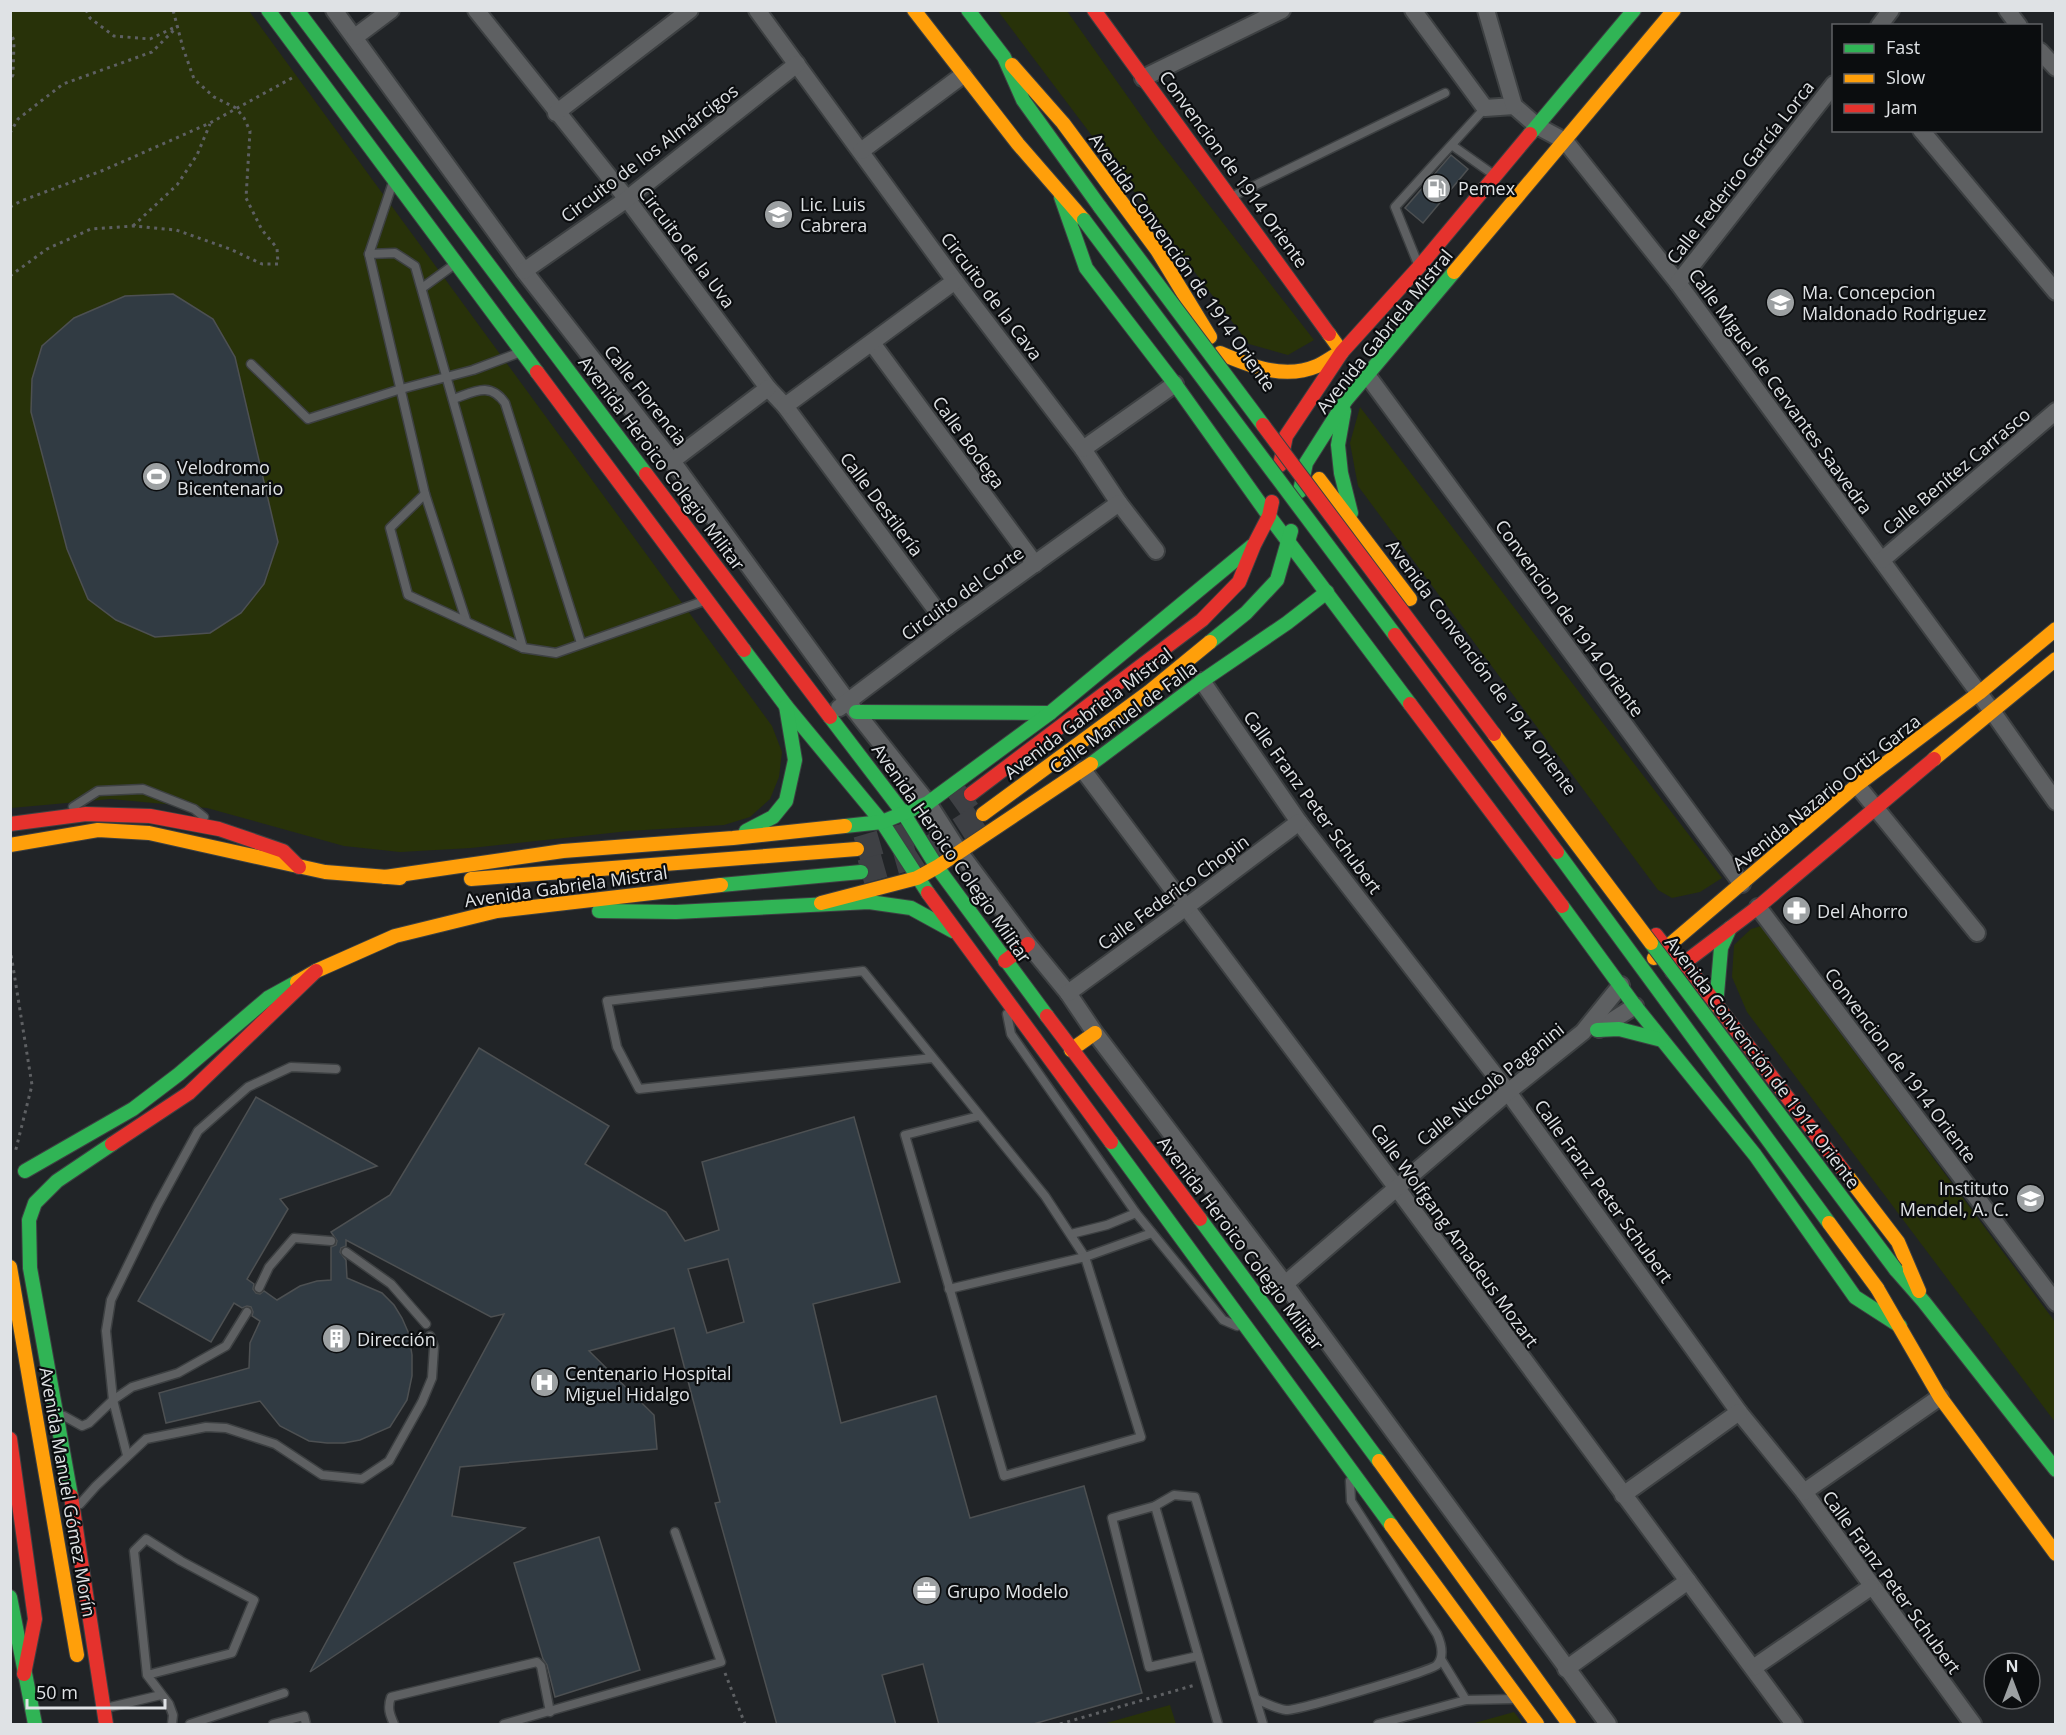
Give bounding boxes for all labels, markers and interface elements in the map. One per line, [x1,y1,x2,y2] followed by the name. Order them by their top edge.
[1832,24,2042,132] legend
[1886,35,1920,59] text: Fast
[1886,65,1925,89] text: Slow
[1154,66,1314,272] street label: Convencion de 1914 Oriente
[1661,75,1819,269] street label: Calle Federico García Lorca
[555,78,743,228] street label: Circuito de los Almárcigos
[1884,95,1918,119] text: Jam
[1084,128,1282,396] street label: Avenida Convención de 1914 Oriente
[1421,172,1453,204] fuel station icon: Pemex
[1458,176,1516,200] place label: Pemex
[633,181,741,313] street label: Circuito de la Uva
[800,192,867,237] place label: Lic. Luis Cabrera
[763,198,795,230] school or university icon: Lic. Luis Cabrera
[936,227,1048,365] street label: Circuito de la Cava
[1310,244,1458,418] street label: Avenida Gabriela Mistral
[1684,263,1878,519] street label: Calle Miguel de Cervantes Saavedra
[1802,280,1986,325] place label: Ma. Concepcion Maldonado Rodriguez
[1765,286,1797,318] school or university icon: Ma. Concepcion Maldonado Rodriguez
[599,340,693,450] street label: Calle Florencia
[574,351,751,575] street label: Avenida Heroico Colegio Militar
[927,391,1011,493] street label: Calle Bodega
[1877,402,2035,540] street label: Calle Benítez Carrasco
[835,447,929,561] street label: Calle Destilería
[177,455,283,500] place label: Velodromo Bicentenario
[140,461,172,493] sports icon: Velodromo Bicentenario
[1490,515,1650,721] street label: Convencion de 1914 Oriente
[1381,535,1583,799] street label: Avenida Convención de 1914 Oriente
[896,540,1028,646] street label: Circuito del Corte
[999,642,1177,784] street label: Avenida Gabriela Mistral
[1044,655,1202,779] street label: Calle Manuel de Falla
[1238,706,1388,898] street label: Calle Franz Peter Schubert
[1727,709,1925,875] street label: Avenida Nazario Ortiz Garza
[867,739,1037,968] street label: Avenida Heroico Colegio Militar
[1093,829,1253,955] street label: Calle Federico Chopin
[463,860,669,912] street label: Avenida Gabriela Mistral
[1780,895,1812,927] pharmacy icon: Del Ahorro
[1817,899,1908,923] place label: Del Ahorro
[1660,931,1866,1193] street label: Avenida Convención de 1914 Oriente
[1820,963,1982,1167] street label: Convencion de 1914 Oriente
[1411,1017,1569,1151] street label: Calle Niccolò Paganini
[1529,1095,1679,1287] street label: Calle Franz Peter Schubert
[1366,1118,1544,1352] street label: Calle Wolfgang Amadeus Mozart
[1153,1131,1330,1355] street label: Avenida Heroico Colegio Militar
[1900,1176,2009,1221] place label: Instituto Mendel, A. C.
[2014,1182,2046,1214] school or university icon: Instituto Mendel, A. C.
[320,1323,352,1355] building icon: Dirección
[357,1327,436,1351] place label: Dirección
[565,1361,732,1406] place label: Centenario Hospital Miguel Hidalgo
[34,1365,102,1619] street label: Avenida Manuel Gómez Morín
[528,1367,560,1399] hospital icon: Centenario Hospital Miguel Hidalgo
[1817,1486,1967,1678] street label: Calle Franz Peter Schubert
[910,1575,942,1607] office icon: Grupo Modelo
[947,1579,1069,1603] place label: Grupo Modelo
[1982,1651,2042,1711] north arrow
[2005,1655,2019,1677] text: N
[27,1672,165,1710] scale bar
[36,1680,78,1704] text: 50 m

